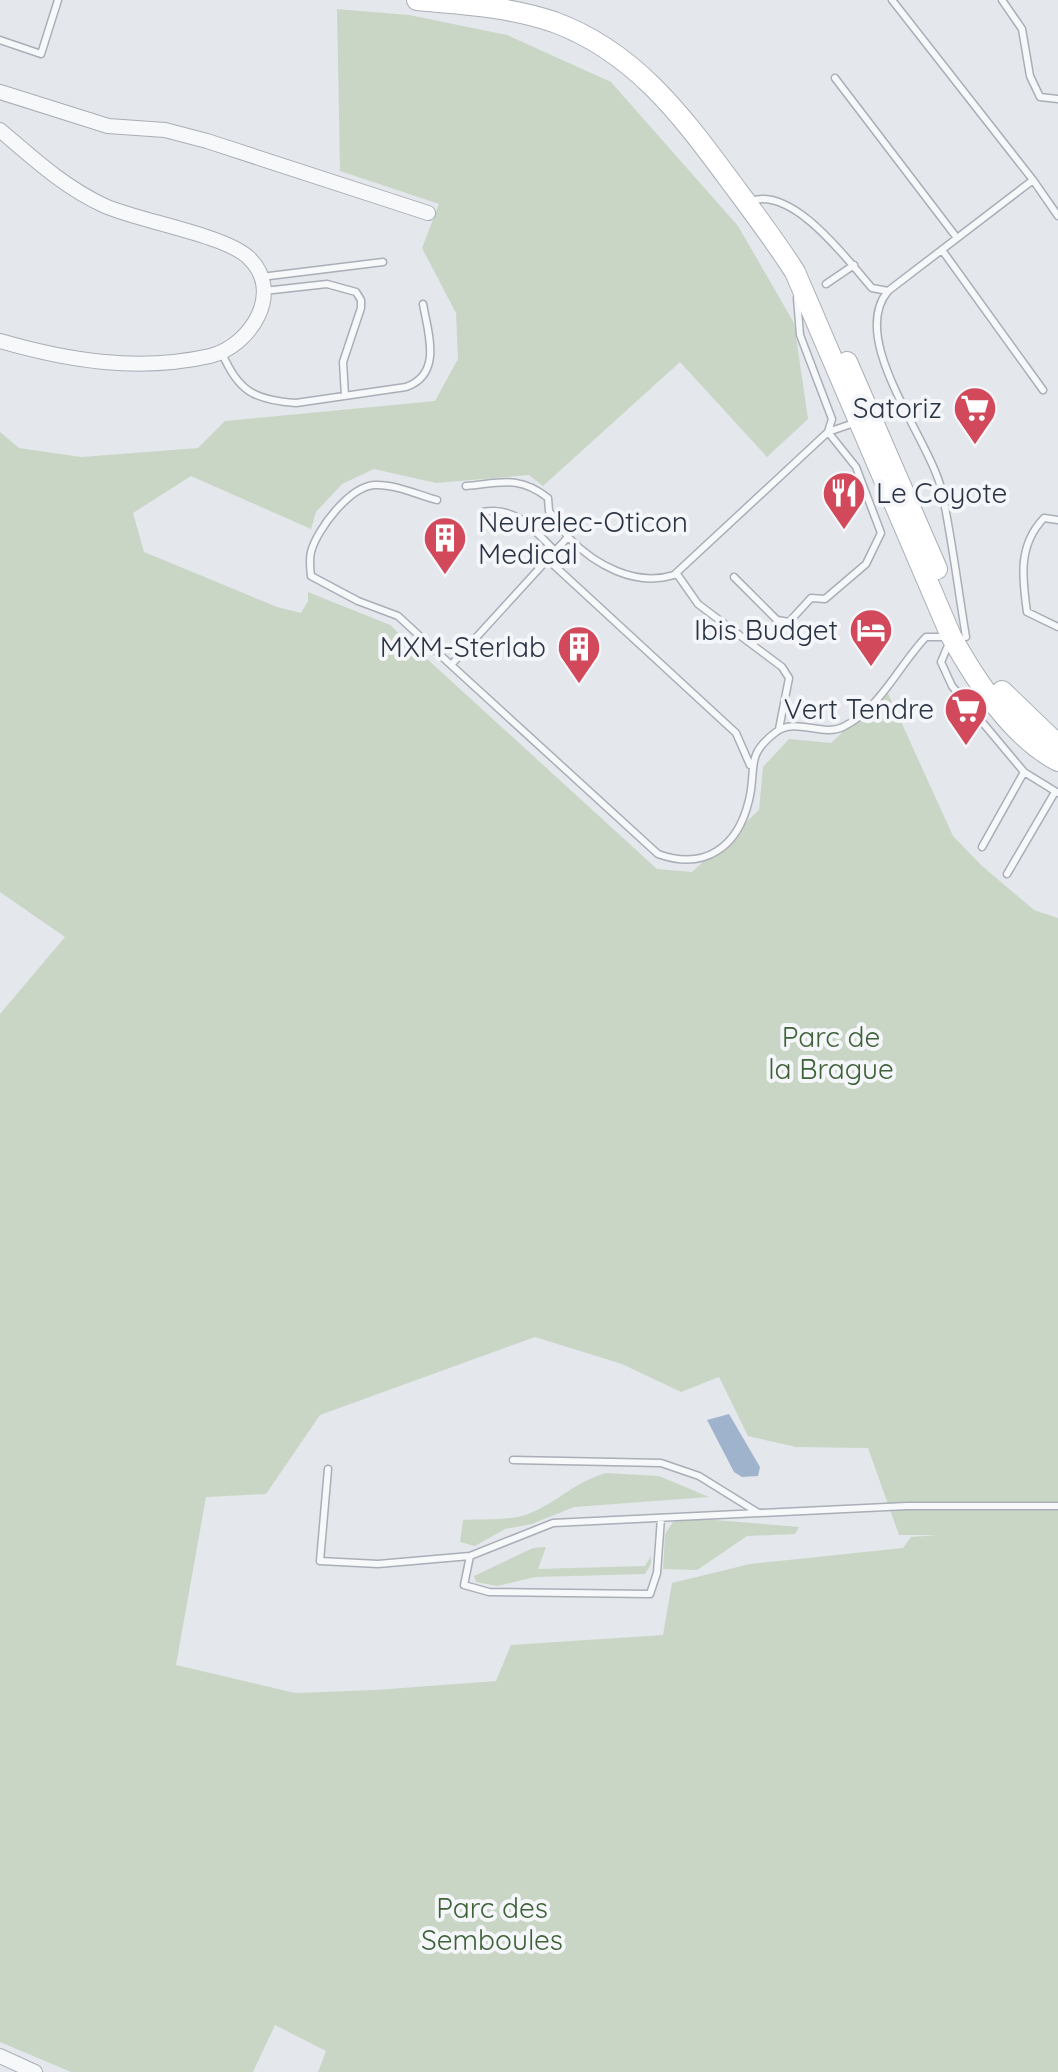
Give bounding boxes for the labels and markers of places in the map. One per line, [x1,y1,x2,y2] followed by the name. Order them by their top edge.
[952,385,998,446] supermarket icon: Satoriz
[853,390,942,425] place label: Satoriz
[821,470,867,531] restaurant icon: Le Coyote
[876,475,1007,510] place label: Le Coyote
[478,504,688,571] place label: Neurelec-Oticon Medical
[422,515,468,576] building icon: Neurelec-Oticon Medical
[848,607,894,668] hotel icon: Ibis Budget
[694,612,838,647] place label: Ibis Budget
[556,624,602,685] building icon: MXM-Sterlab
[380,629,546,664] place label: MXM-Sterlab
[943,686,989,747] supermarket icon: Vert Tendre
[784,691,934,726] place label: Vert Tendre

